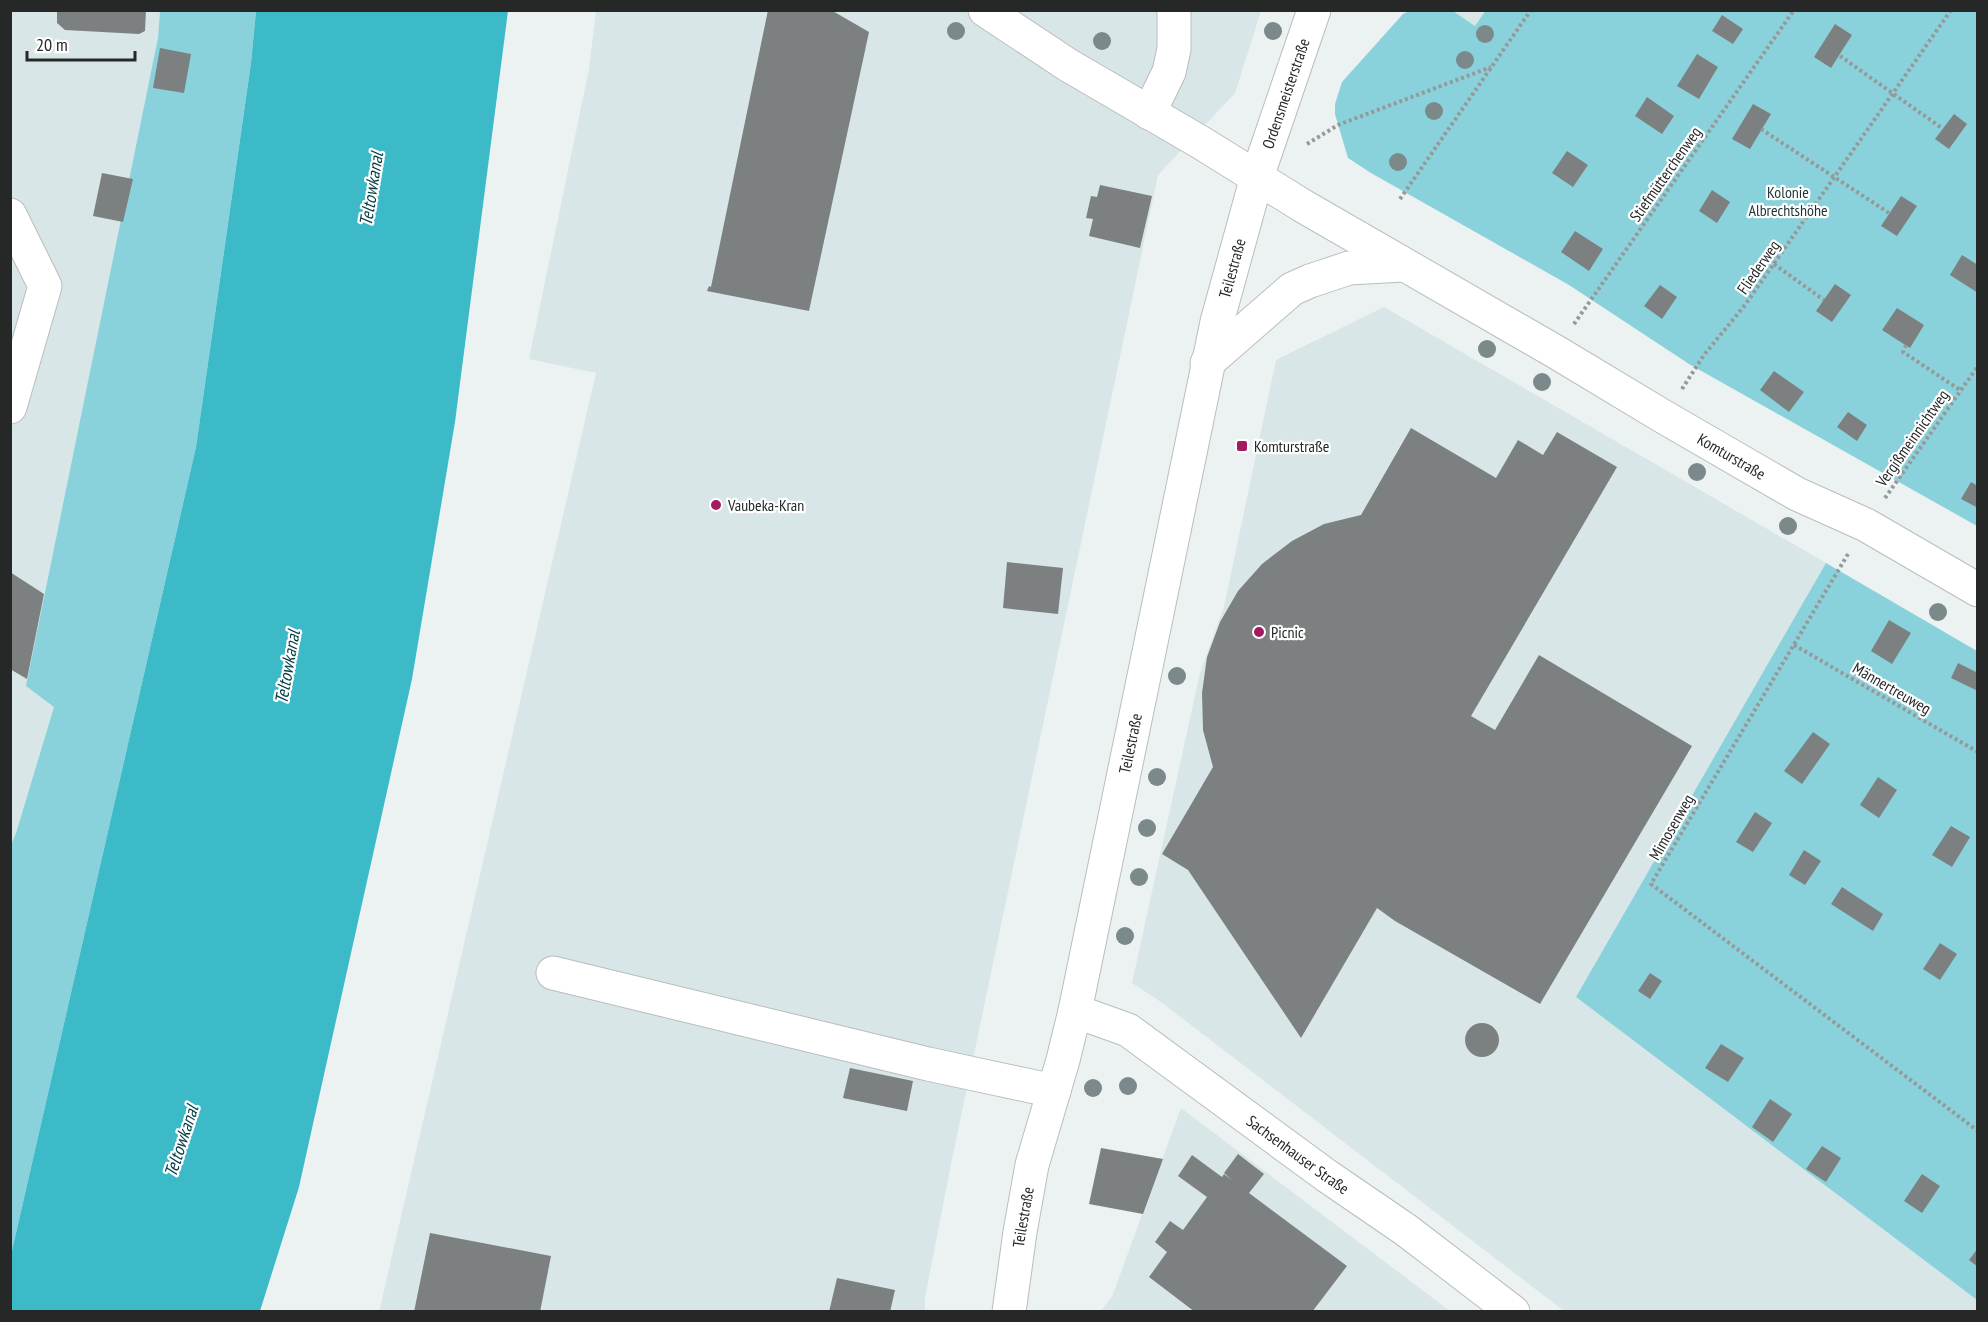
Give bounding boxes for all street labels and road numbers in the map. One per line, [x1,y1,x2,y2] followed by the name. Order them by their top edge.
[1257,36,1314,151] street label: Ordensmeisterstraße
[1625,123,1705,225] street label: Stiefmütterchenweg
[1214,236,1250,300] street label: Teilestraße
[1732,236,1784,298] street label: Fliederweg
[1871,386,1953,491] street label: Vergißmeinnichtweg
[1694,429,1769,484] street label: Komturstraße
[1849,658,1935,718] street label: Männertreuweg
[1114,711,1146,775] street label: Teilestraße
[1644,791,1698,863] street label: Mimosenweg
[1243,1111,1353,1198] street label: Sachsenhauser Straße
[1008,1185,1038,1248] street label: Teilestraße

